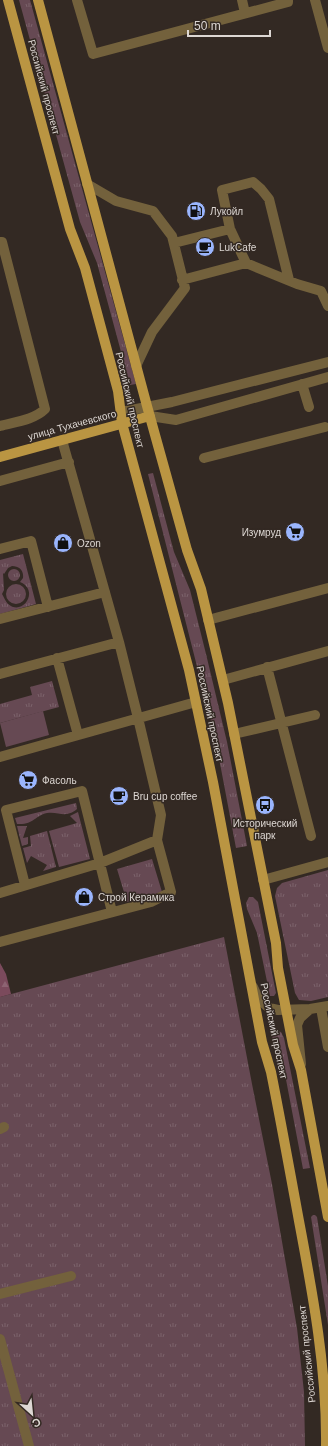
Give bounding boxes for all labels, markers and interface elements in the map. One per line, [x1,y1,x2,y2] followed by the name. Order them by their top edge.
[188,12,270,38] scale bar
[194,19,221,33] text: 50 m
[26,38,62,136] street label: Российский проспект
[185,200,207,222] fuel station icon: Лукойл
[210,206,243,217] place label: Лукойл
[194,236,216,258] cafe icon: LukCafe
[219,242,257,253] place label: LukCafe
[114,351,146,449] street label: Российский проспект
[27,408,118,442] street label: улица Тухачевского
[284,521,306,543] supermarket icon: Изумруд
[242,527,281,538] place label: Изумруд
[52,532,74,554] shop icon: Ozon
[77,538,101,549] place label: Ozon
[194,665,226,763] street label: Российский проспект
[17,769,39,791] supermarket icon: Фасоль
[42,775,77,786] place label: Фасоль
[108,785,130,807] cafe icon: Bru cup coffee
[133,791,198,802] place label: Bru cup coffee
[254,794,276,816] bus stop icon: Исторический парк
[233,818,297,841] place label: Исторический парк
[73,886,95,908] shop icon: Строй Керамика
[98,892,175,903] place label: Строй Керамика
[258,982,290,1080] street label: Российский проспект
[296,1304,318,1403] street label: Российский проспект
[12,1394,52,1434] north arrow
[30,1416,43,1430] text: С

